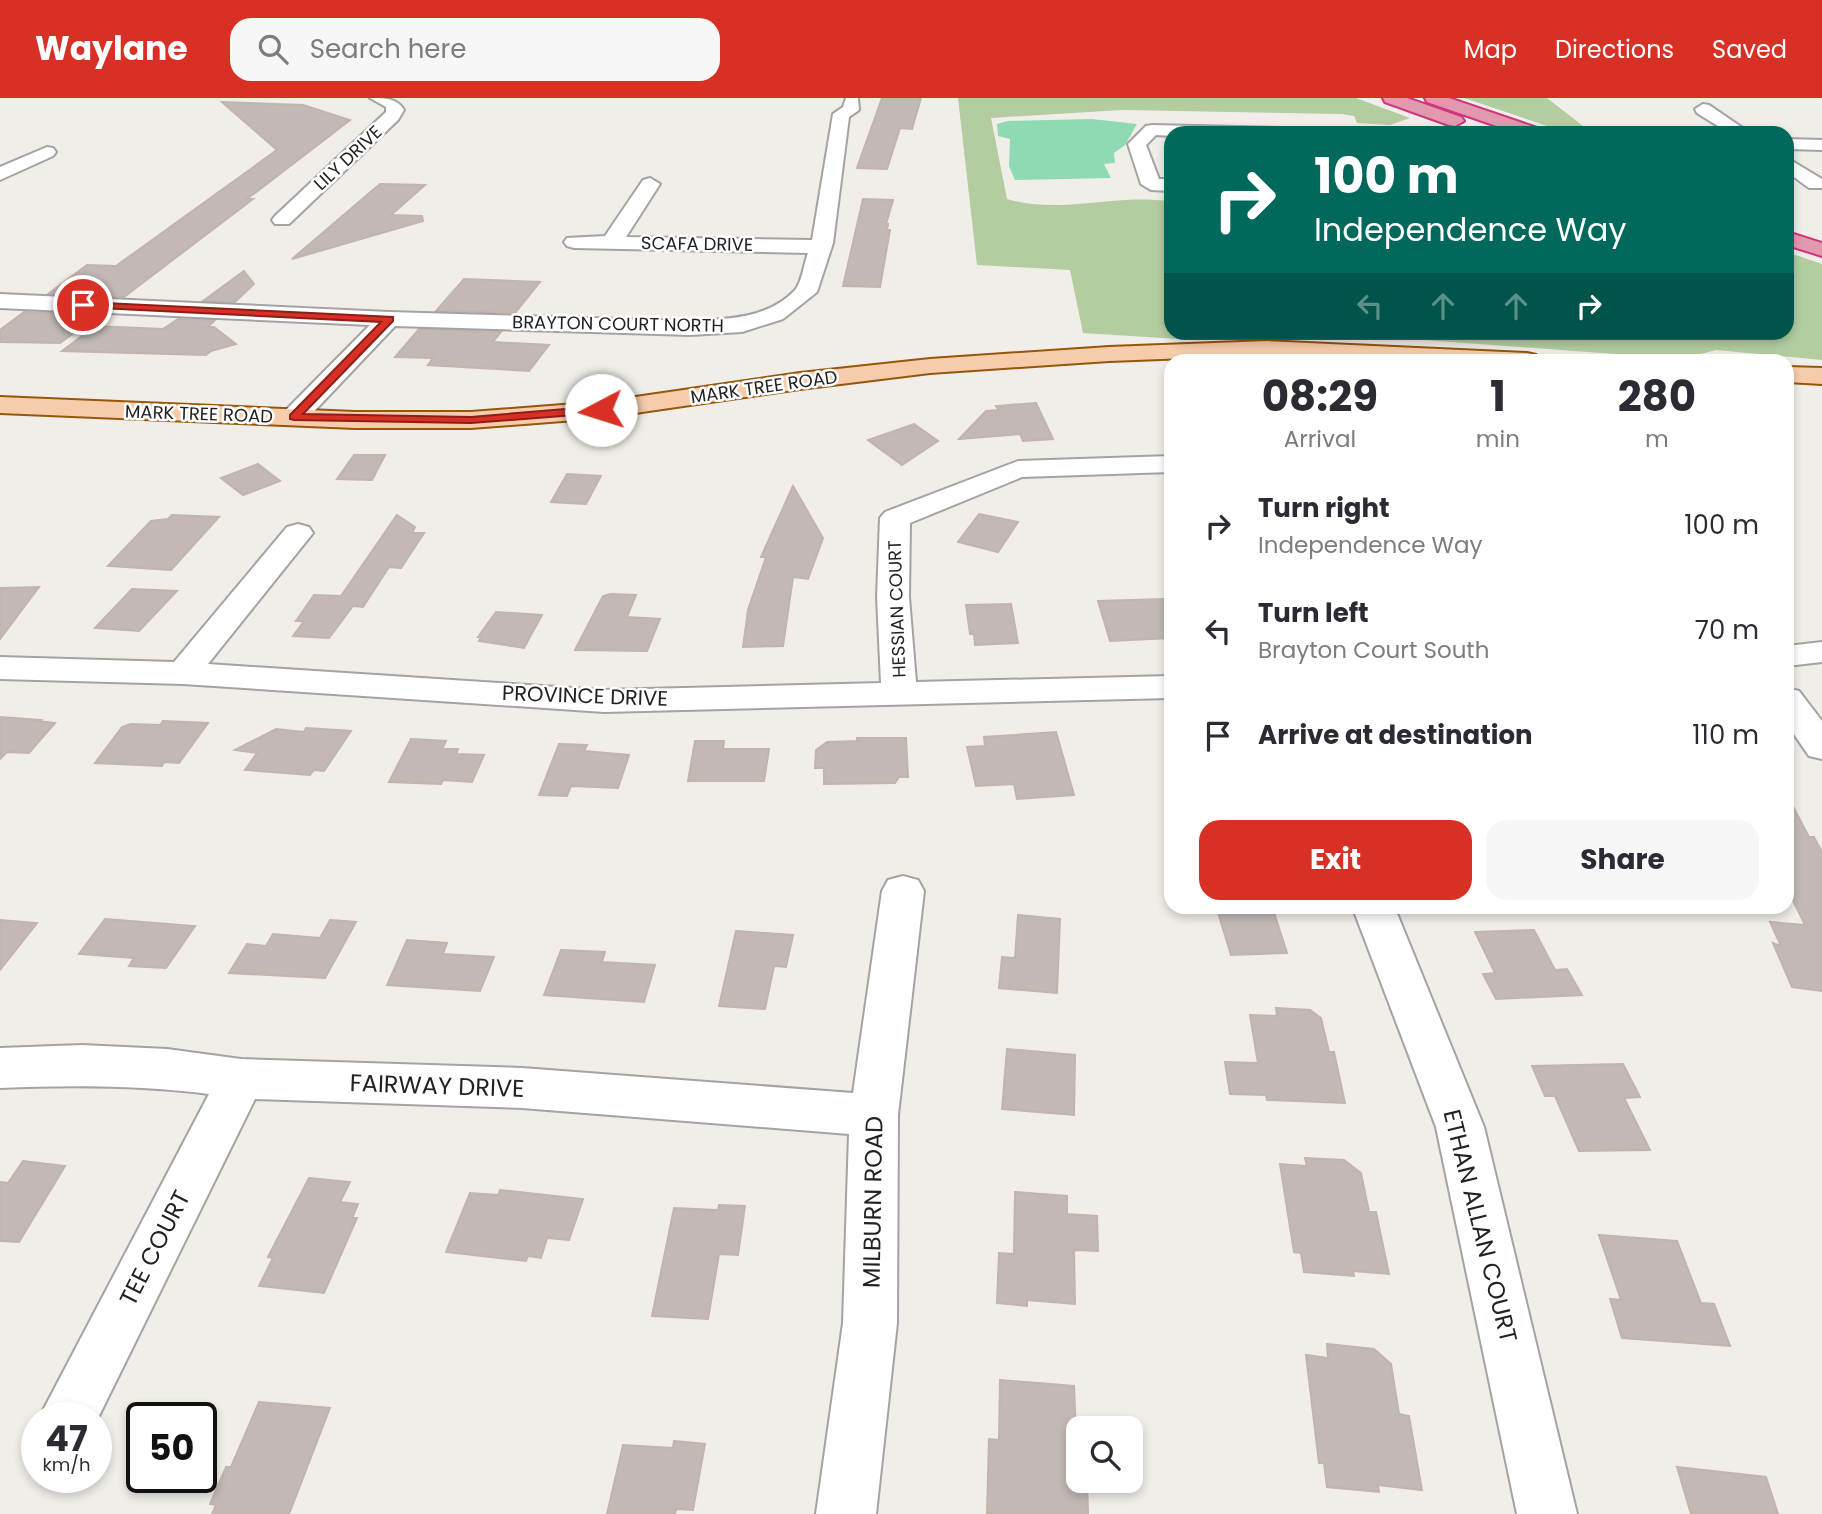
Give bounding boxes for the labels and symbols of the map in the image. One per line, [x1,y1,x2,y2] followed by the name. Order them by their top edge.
[308,120,387,196] street label: LILY DRIVE
[641,230,753,257] street label: SCAFA DRIVE
[53,275,113,335] pin
[512,309,724,338] street label: BRAYTON COURT NORTH
[689,364,839,409] street label: MARK TREE ROAD
[564,373,638,447] position arrow
[125,398,273,429] street label: MARK TREE ROAD
[882,540,911,678] street label: HESSIAN COURT
[502,678,668,713] street label: PROVINCE DRIVE
[349,1066,525,1105] street label: FAIRWAY DRIVE
[1436,1106,1525,1346] street label: ETHAN ALLAN COURT
[854,1116,891,1288] street label: MILBURN ROAD
[111,1184,198,1311] street label: TEE COURT
[126,1402,217,1493] speed limit sign: 50

